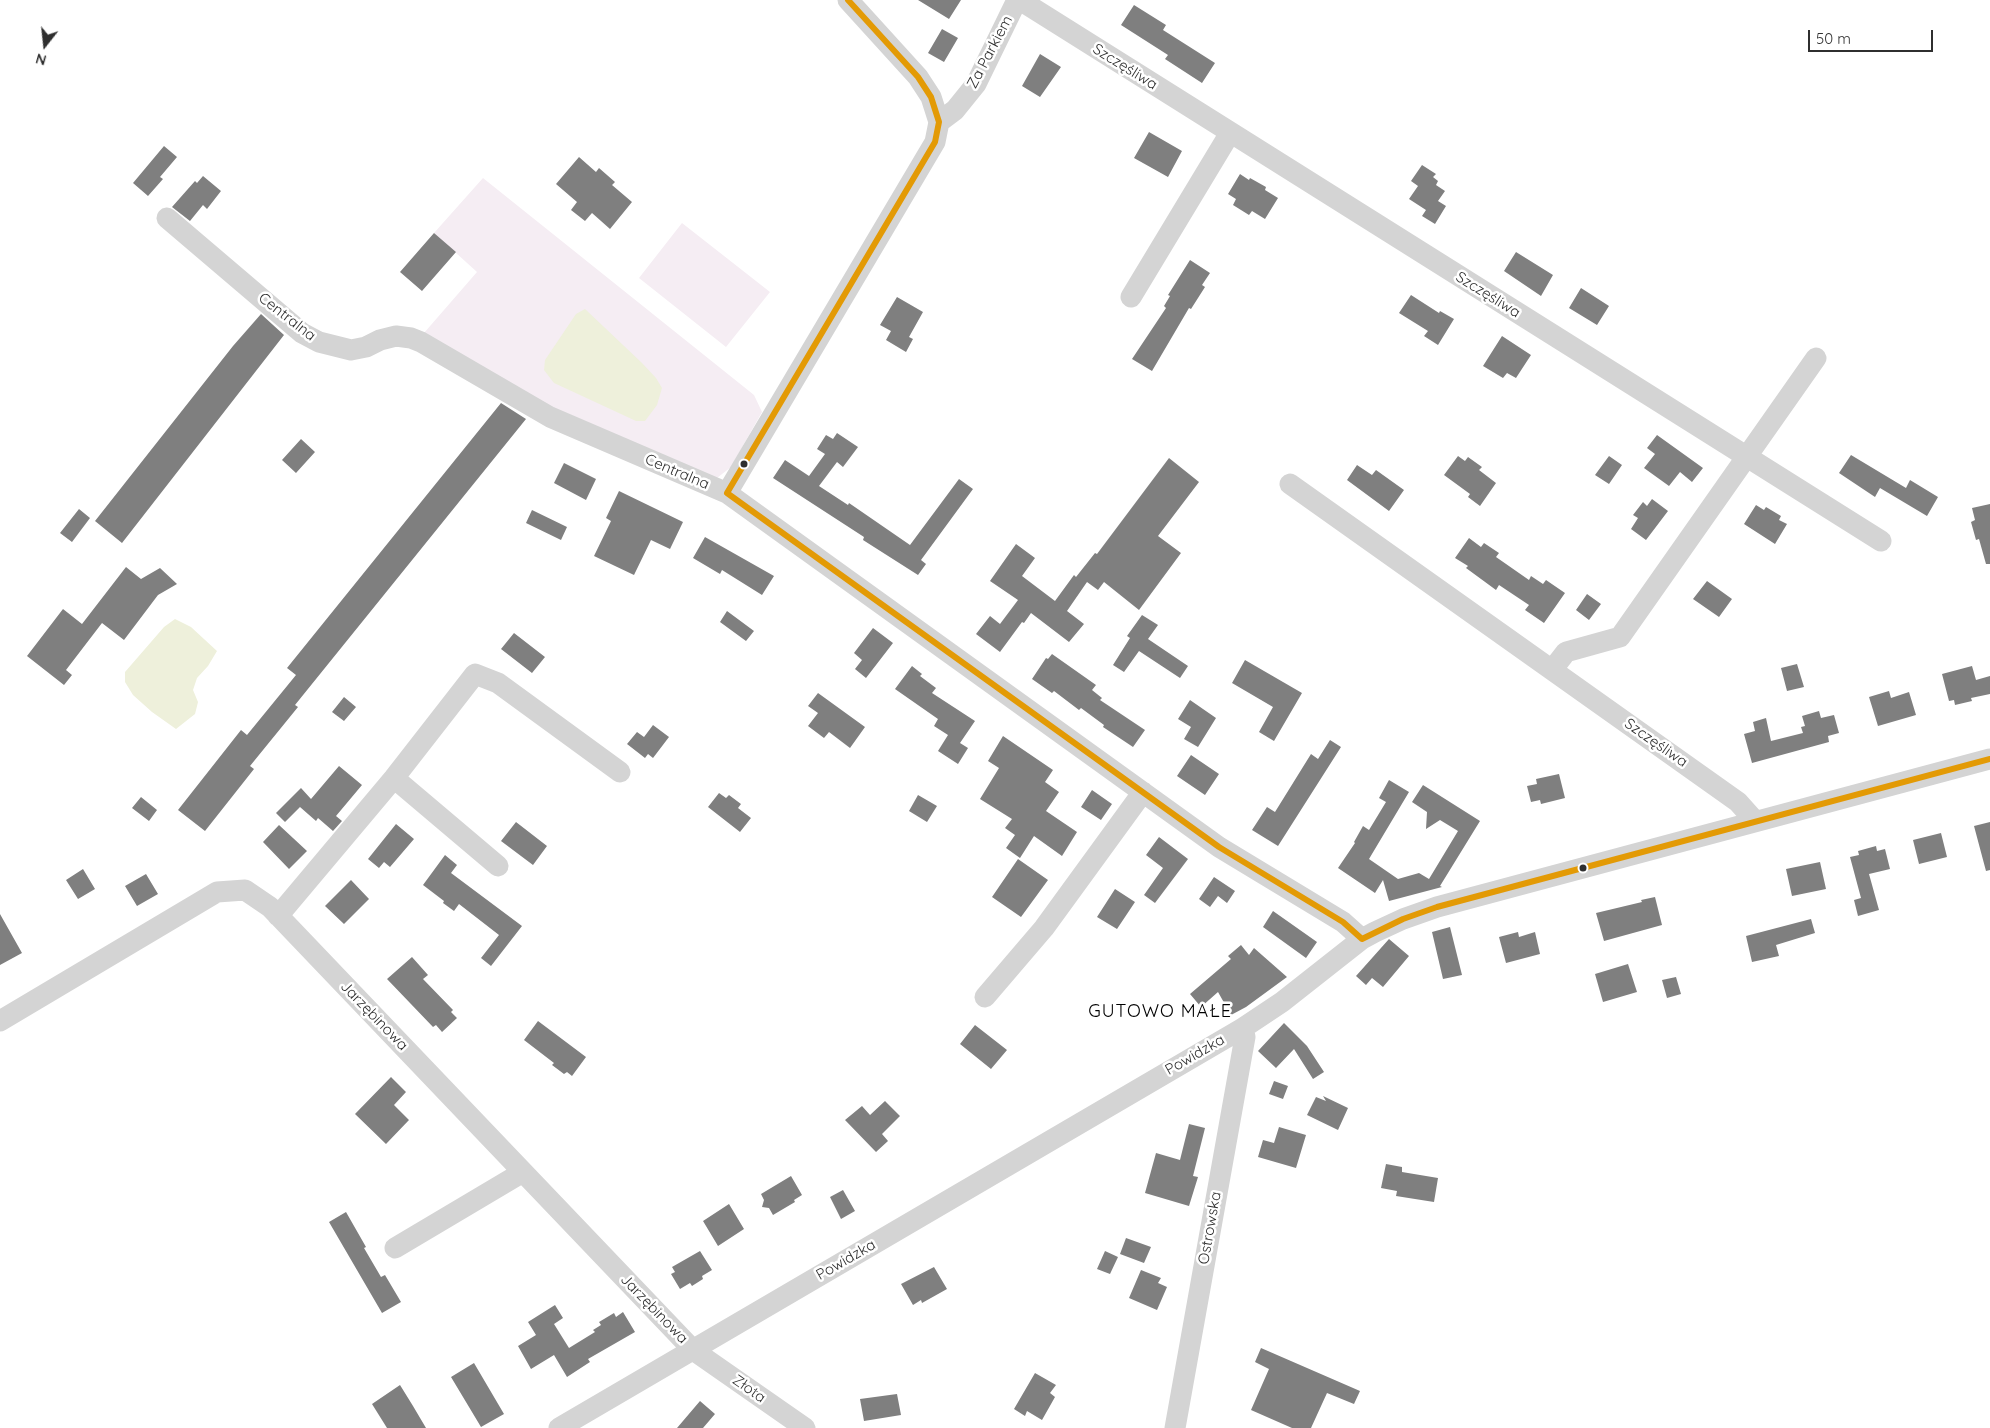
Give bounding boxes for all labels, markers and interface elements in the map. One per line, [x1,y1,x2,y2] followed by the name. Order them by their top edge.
[963,12,1017,92] street label: Za Parkiem
[20,20,70,70] north arrow
[1810,20,1935,52] scale bar
[1816,29,1851,48] text: 50 m
[1089,40,1161,94] street label: Szczęśliwa
[33,49,48,69] text: N
[1452,268,1524,322] street label: Szczęśliwa
[255,289,319,345] street label: Centralna
[642,450,712,494] street label: Centralna
[739,459,749,469] unlabelled marker
[1621,715,1691,771] street label: Szczęśliwa
[1578,863,1588,873] unlabelled marker
[336,978,412,1054] street label: Jarzębinowa
[1087,1001,1233,1023] district label: GUTOWO MAŁE
[1162,1031,1228,1079] street label: Powidzka
[1195,1190,1225,1266] street label: Ostrowska
[813,1236,879,1284] street label: Powidzka
[616,1271,692,1347] street label: Jarzębinowa
[729,1371,769,1407] street label: Złota

